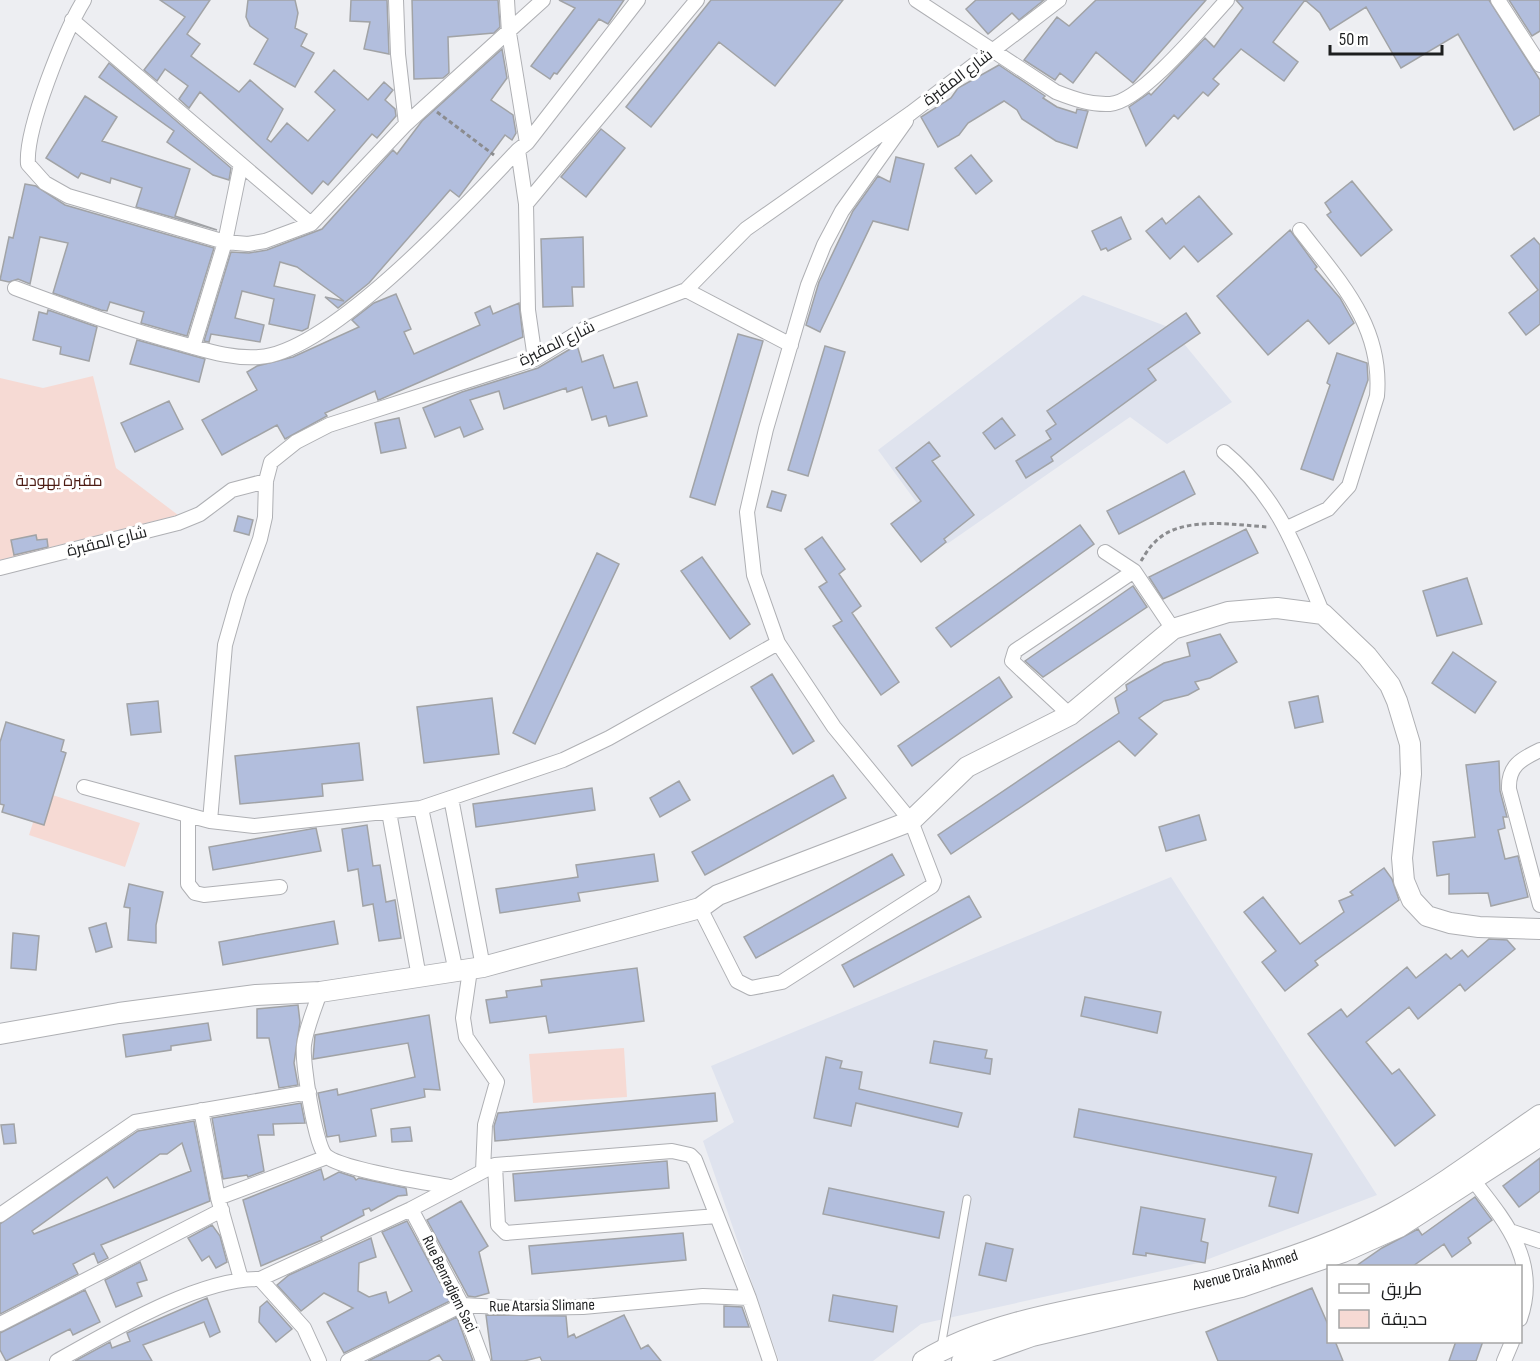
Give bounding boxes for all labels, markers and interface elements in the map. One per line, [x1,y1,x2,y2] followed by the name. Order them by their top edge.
[1330,18,1442,56] scale bar
[1339,29,1369,50] text: 50 m
[919,46,997,111] street label: شارع المقبرة
[516,317,599,371] street label: شارع المقبرة
[15,472,103,491] park label: مقبرة يهودية
[65,523,149,562] street label: شارع المقبرة
[417,1233,481,1335] street label: Rue Benradjem Saci
[1190,1246,1300,1295] street label: Avenue Draia Ahmed
[1327,1265,1522,1343] legend
[1381,1279,1422,1301] text: طريق
[489,1296,595,1316] street label: Rue Atarsia Slimane
[1381,1309,1427,1330] text: حديقة

